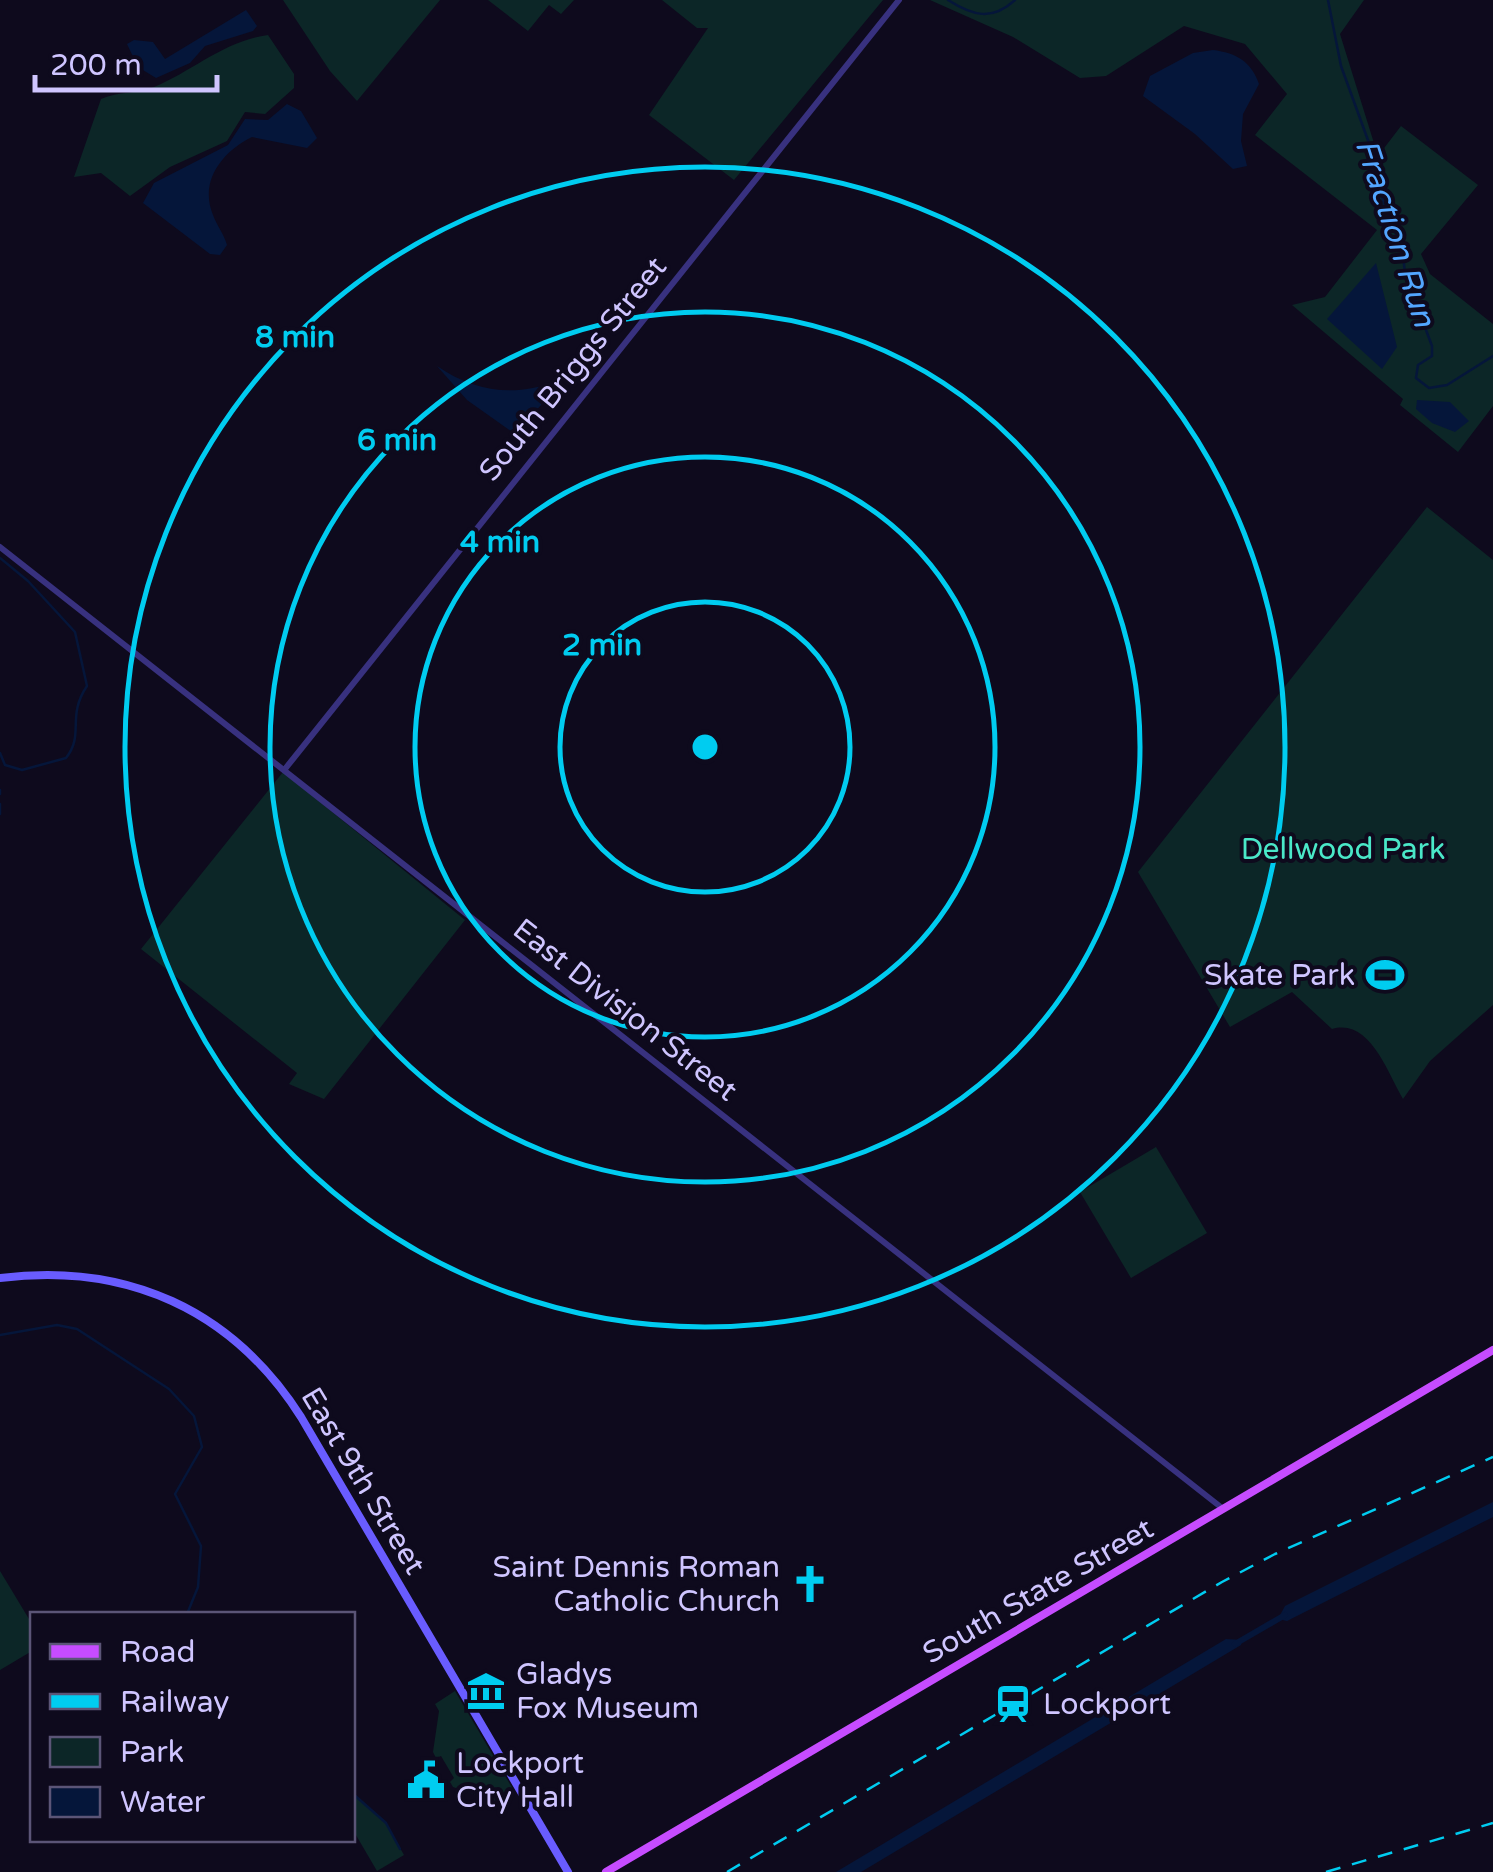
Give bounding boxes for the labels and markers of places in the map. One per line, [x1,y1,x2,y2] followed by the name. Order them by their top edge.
[687,729,723,765] centre of rings
[1364,954,1406,996] sports icon: Skate Park
[1204,957,1355,994] place label: Skate Park
[493,1549,780,1620] place label: Saint Dennis Roman Catholic Church
[789,1563,831,1605] church icon: Saint Dennis Roman Catholic Church
[516,1656,699,1727] place label: Gladys Fox Museum
[465,1670,507,1712] museum icon: Gladys Fox Museum
[992,1683,1034,1725] station icon: Lockport
[1043,1686,1171,1723] place label: Lockport
[456,1745,584,1816] place label: Lockport City Hall
[405,1759,447,1801] public building icon: Lockport City Hall

